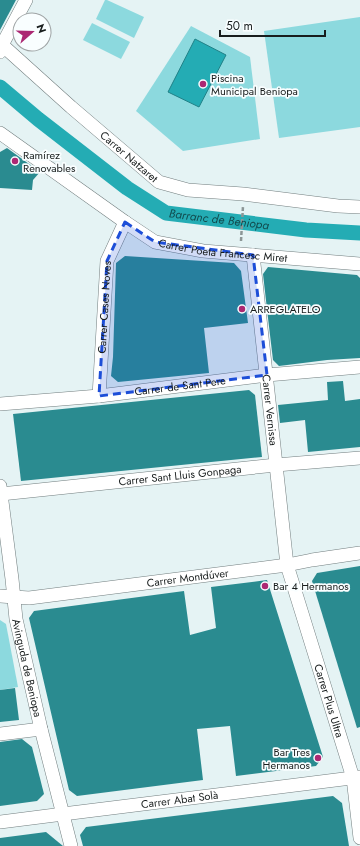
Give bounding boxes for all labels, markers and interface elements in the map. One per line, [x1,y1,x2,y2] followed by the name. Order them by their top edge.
[12,12,52,52] north arrow
[220,12,325,38] scale bar
[226,17,253,35] text: 50 m
[32,22,50,35] text: N
[211,70,298,99] place label: Piscina Municipal Beniopa
[198,79,208,89] marker: Piscina Municipal Beniopa
[97,127,162,186] street label: Carrer Natzaret
[23,147,76,176] place label: Ramírez Renovables
[10,156,20,166] marker: Ramírez Renovables
[168,204,270,234] water label: Barranc de Beniopa
[157,235,288,266] street label: Carrer Poeta Francesc Miret
[94,260,115,354] street label: Carrer Cases Noves
[250,301,321,317] place label: ARREGLATELO
[237,304,247,314] marker: ARREGLATELO
[133,372,227,400] street label: Carrer de Sant Pere
[258,374,282,447] street label: Carrer Vernissa
[118,461,242,490] street label: Carrer Sant Lluis Gonpaga
[146,565,230,591] street label: Carrer Montdúver
[273,578,349,594] place label: Bar 4 Hermanos
[260,581,270,591] marker: Bar 4 Hermanos
[8,617,46,719] street label: Avinguda de Beniopa
[310,662,348,740] street label: Carrer Plus Ultra
[263,744,311,773] place label: Bar Tres Hermanos
[313,753,323,763] marker: Bar Tres Hermanos
[140,787,219,812] street label: Carrer Abat Solà

